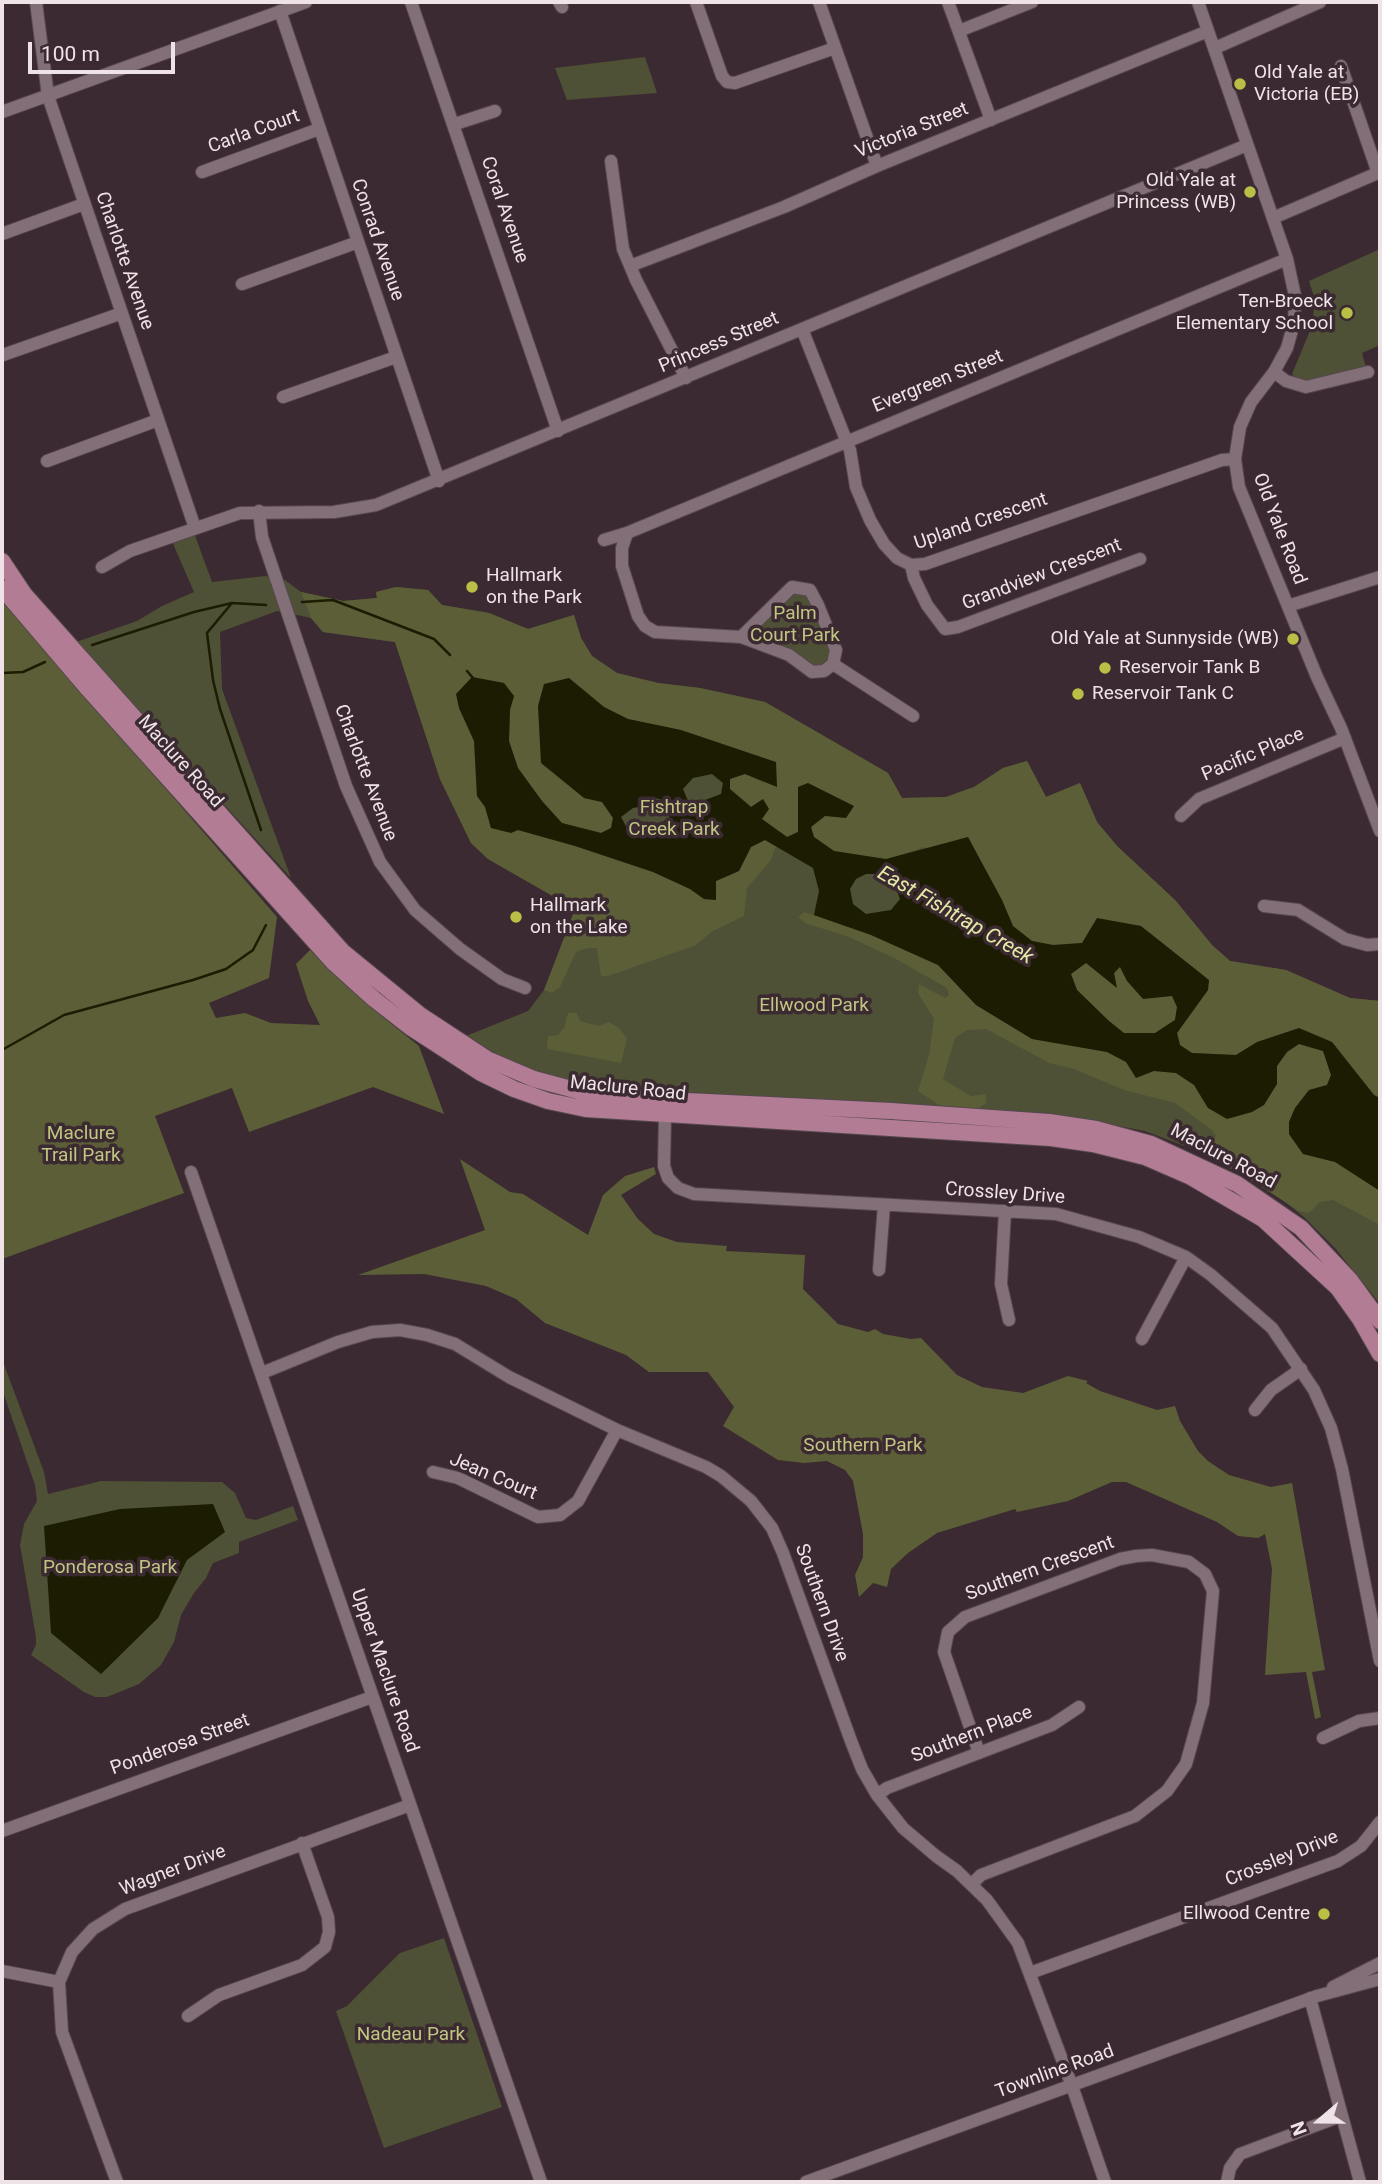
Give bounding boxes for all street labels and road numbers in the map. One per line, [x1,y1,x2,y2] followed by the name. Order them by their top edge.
[852,98,972,164] street label: Victoria Street
[205,105,303,159] street label: Carla Court
[475,154,533,266] street label: Coral Avenue
[345,176,409,304] street label: Conrad Avenue
[90,189,158,333] street label: Charlotte Avenue
[656,307,782,379] street label: Princess Street
[870,346,1006,418] street label: Evergreen Street
[1247,470,1311,588] street label: Old Yale Road
[912,489,1050,555] street label: Upland Crescent
[959,534,1125,616] street label: Grandview Crescent
[328,702,402,844] street label: Charlotte Avenue
[133,711,227,813] street label: Maclure Road
[1198,723,1308,787] street label: Pacific Place
[569,1072,687,1106] street label: Maclure Road
[1166,1120,1280,1194] street label: Maclure Road
[944,1178,1066,1210] street label: Crossley Drive
[446,1448,540,1506] street label: Jean Court
[963,1532,1117,1606] street label: Southern Crescent
[789,1541,853,1665] street label: Southern Drive
[345,1586,423,1756] street label: Upper Maclure Road
[908,1701,1036,1769] street label: Southern Place
[107,1709,253,1781] street label: Ponderosa Street
[1222,1826,1342,1892] street label: Crossley Drive
[117,1840,229,1902] street label: Wagner Drive
[993,2040,1117,2104] street label: Townline Road

